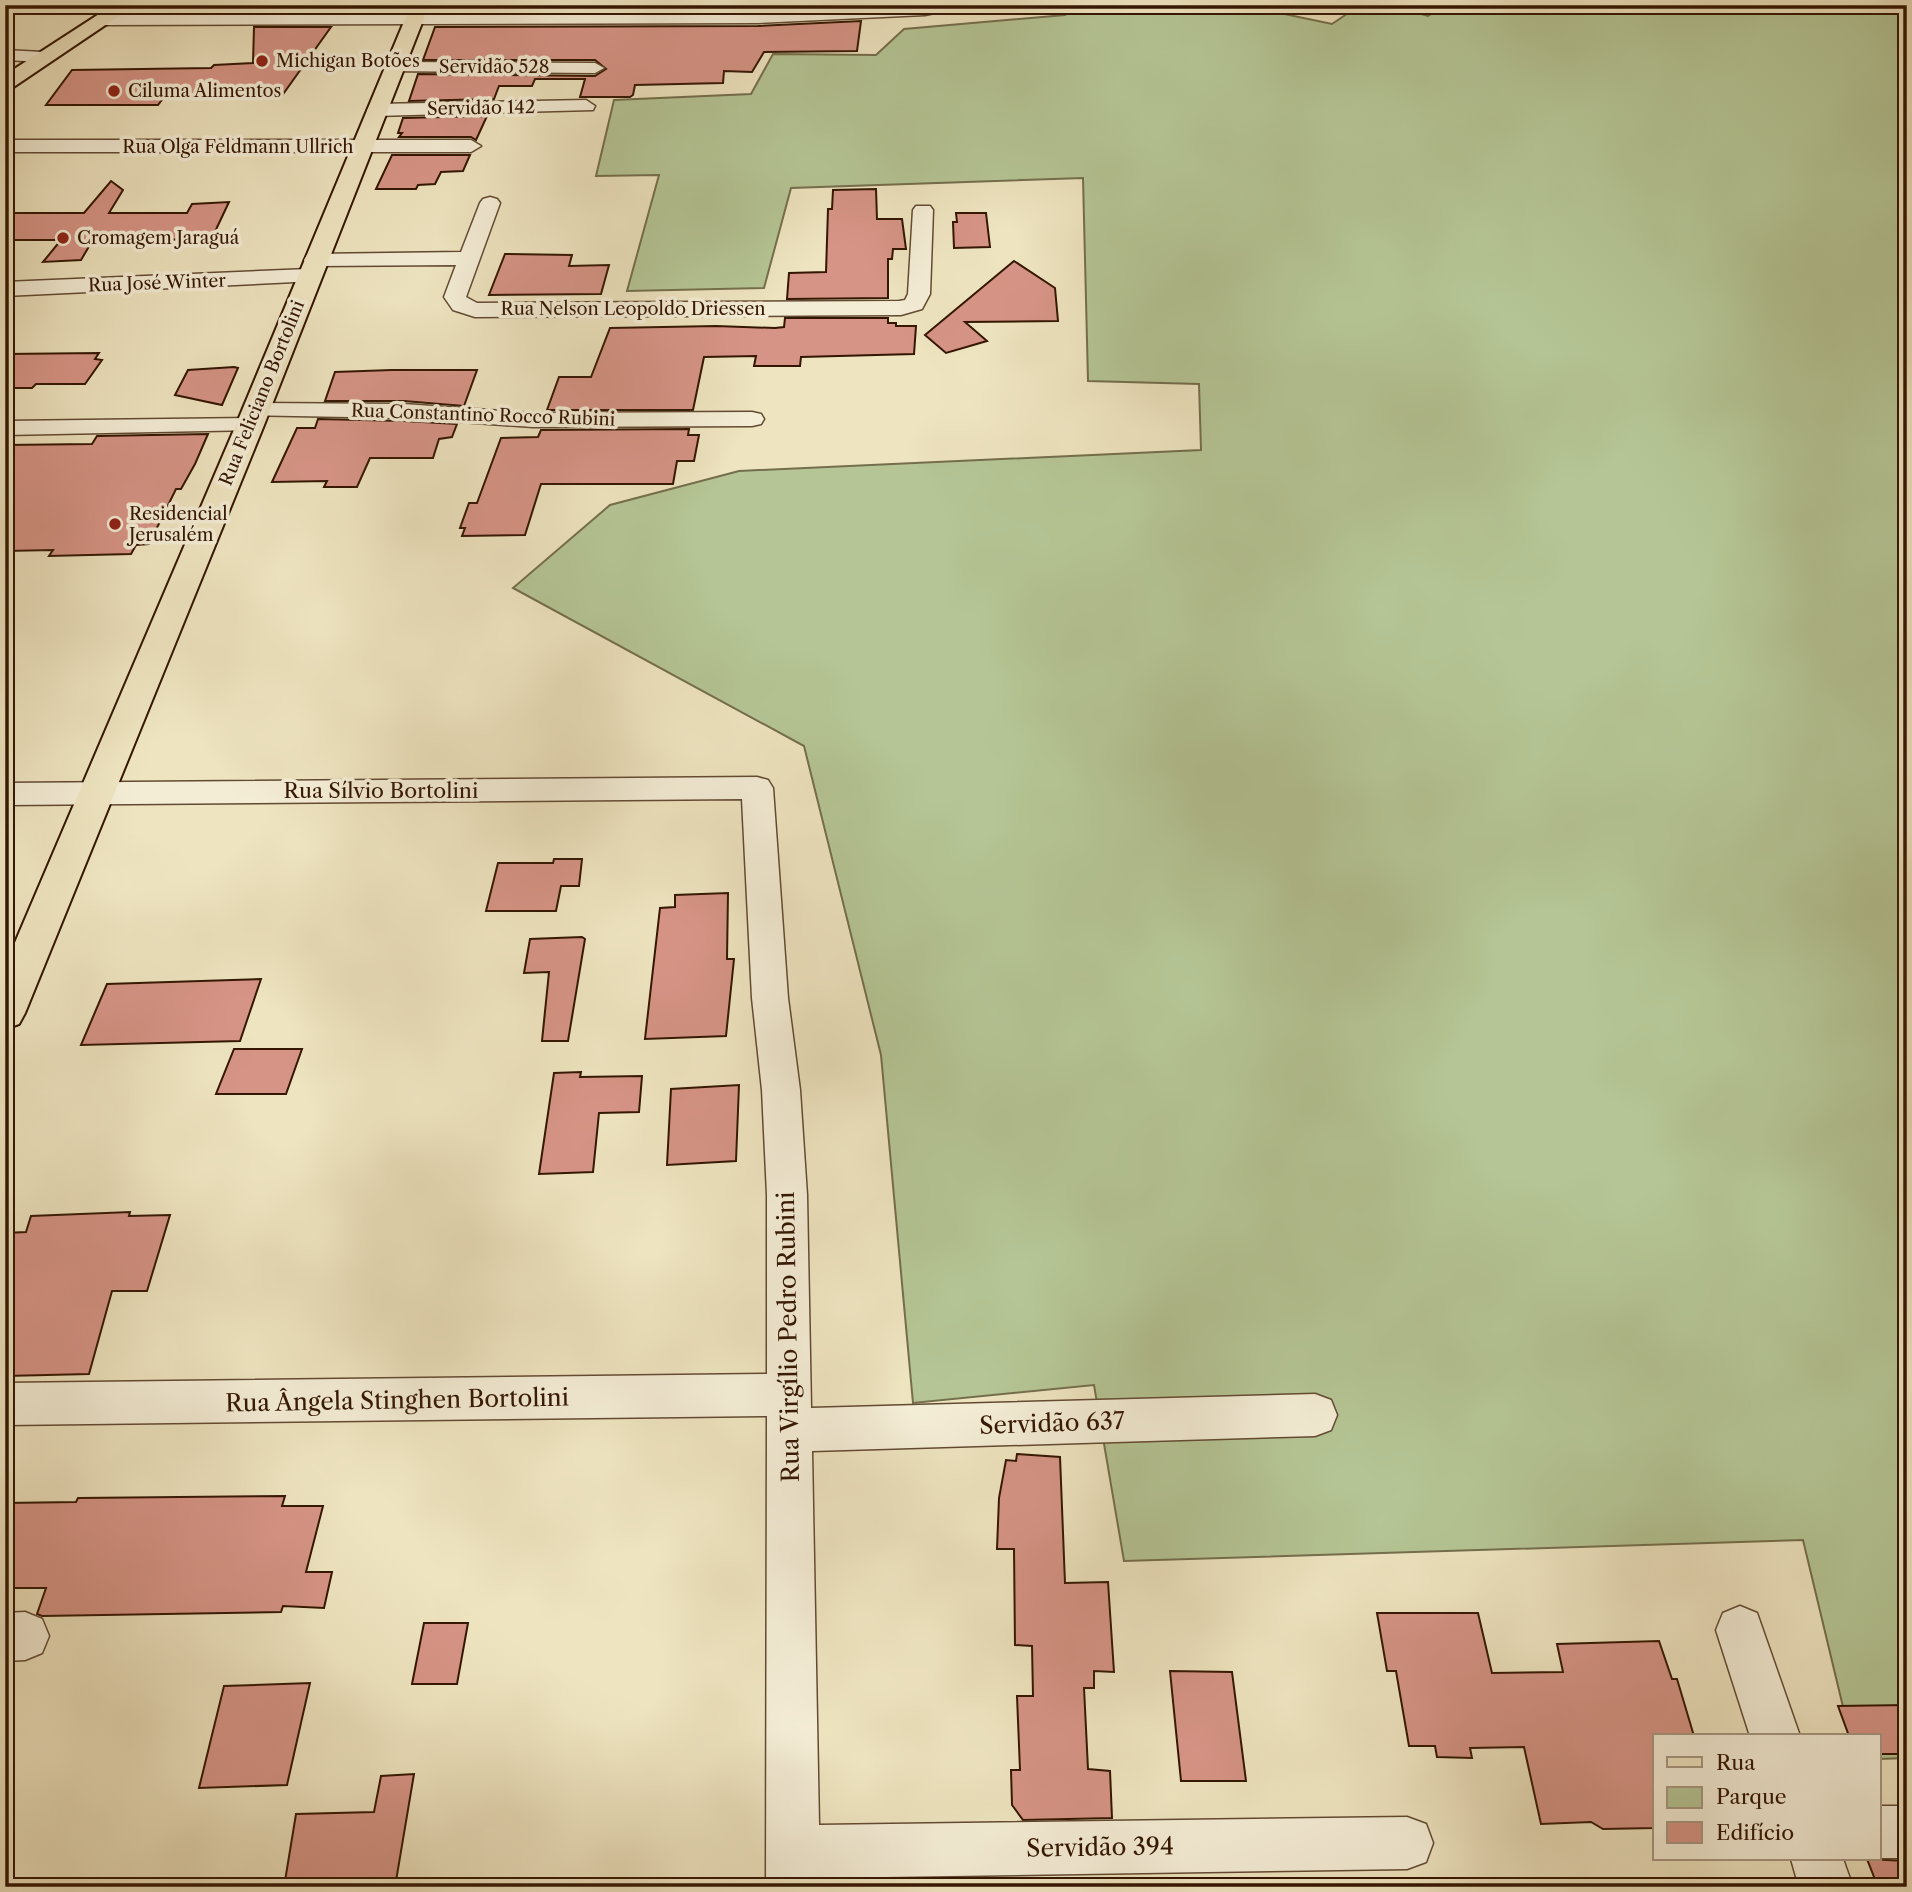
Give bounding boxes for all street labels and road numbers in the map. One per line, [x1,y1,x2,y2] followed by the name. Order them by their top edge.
[439,56,549,78] street label: Servidão 528
[427,96,535,120] street label: Servidão 142
[122,136,354,158] street label: Rua Olga Feldmann Ullrich
[88,270,227,296] street label: Rua José Winter
[215,297,309,489] street label: Rua Feliciano Bortolini
[500,298,766,320] street label: Rua Nelson Leopoldo Driessen
[350,399,616,431] street label: Rua Constantino Rocco Rubini
[284,778,478,803] street label: Rua Sílvio Bortolini
[771,1191,805,1483] street label: Rua Virgílio Pedro Rubini
[225,1382,569,1418] street label: Rua Ângela Stinghen Bortolini
[979,1406,1125,1440] street label: Servidão 637
[1026,1831,1174,1863] street label: Servidão 394

